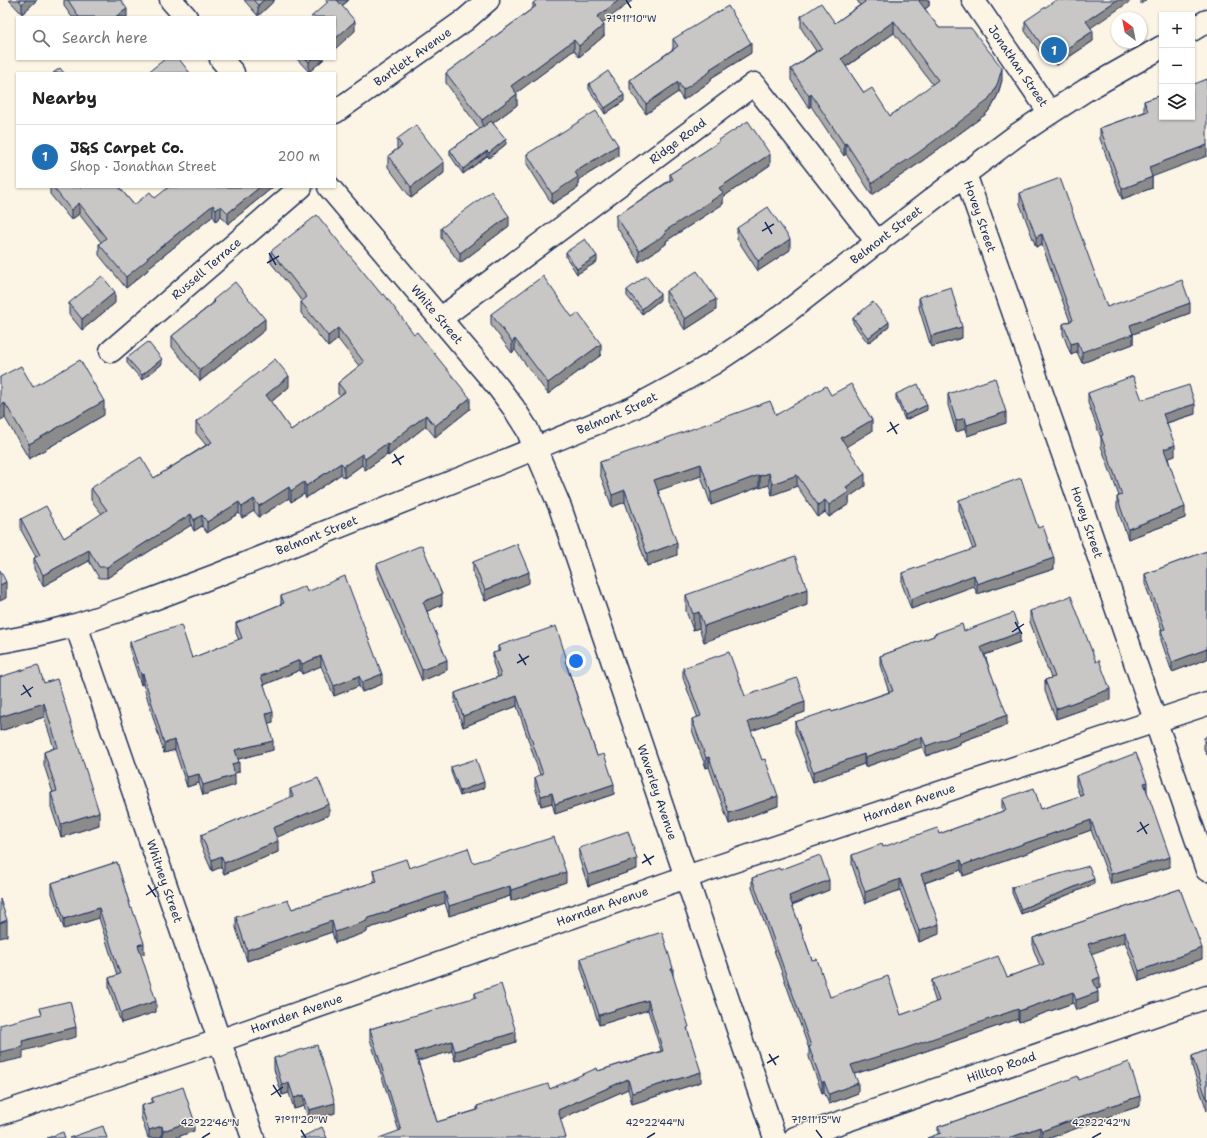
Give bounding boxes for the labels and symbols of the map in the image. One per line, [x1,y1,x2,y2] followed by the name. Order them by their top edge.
[605,12,657,25] text: 71°11'10"W
[1111,12,1147,48] north arrow
[985,22,1052,110] street label: Jonathan Street
[371,24,455,90] street label: Bartlett Avenue
[1041,35,1067,65] pin: 1
[646,114,710,168] street label: Ridge Road
[960,178,1000,255] street label: Hovey Street
[847,202,925,268] street label: Belmont Street
[168,234,245,303] street label: Russell Terrace
[407,282,466,348] street label: White Street
[574,388,660,438] street label: Belmont Street
[1067,484,1107,560] street label: Hovey Street
[274,512,360,559] street label: Belmont Street
[566,651,586,671] your location
[634,742,681,842] street label: Waverley Avenue
[861,780,958,826] street label: Harnden Avenue
[143,837,186,925] street label: Whitney Street
[554,883,651,930] street label: Harnden Avenue
[248,990,345,1037] street label: Harnden Avenue
[965,1048,1038,1087] street label: Hilltop Road
[274,1113,328,1126] text: 71°11'20"W
[791,1113,842,1126] text: 71°11'15"W
[181,1116,239,1129] text: 42°22'46"N
[625,1116,685,1129] text: 42°22'44"N
[1072,1116,1130,1129] text: 42°22'42"N

